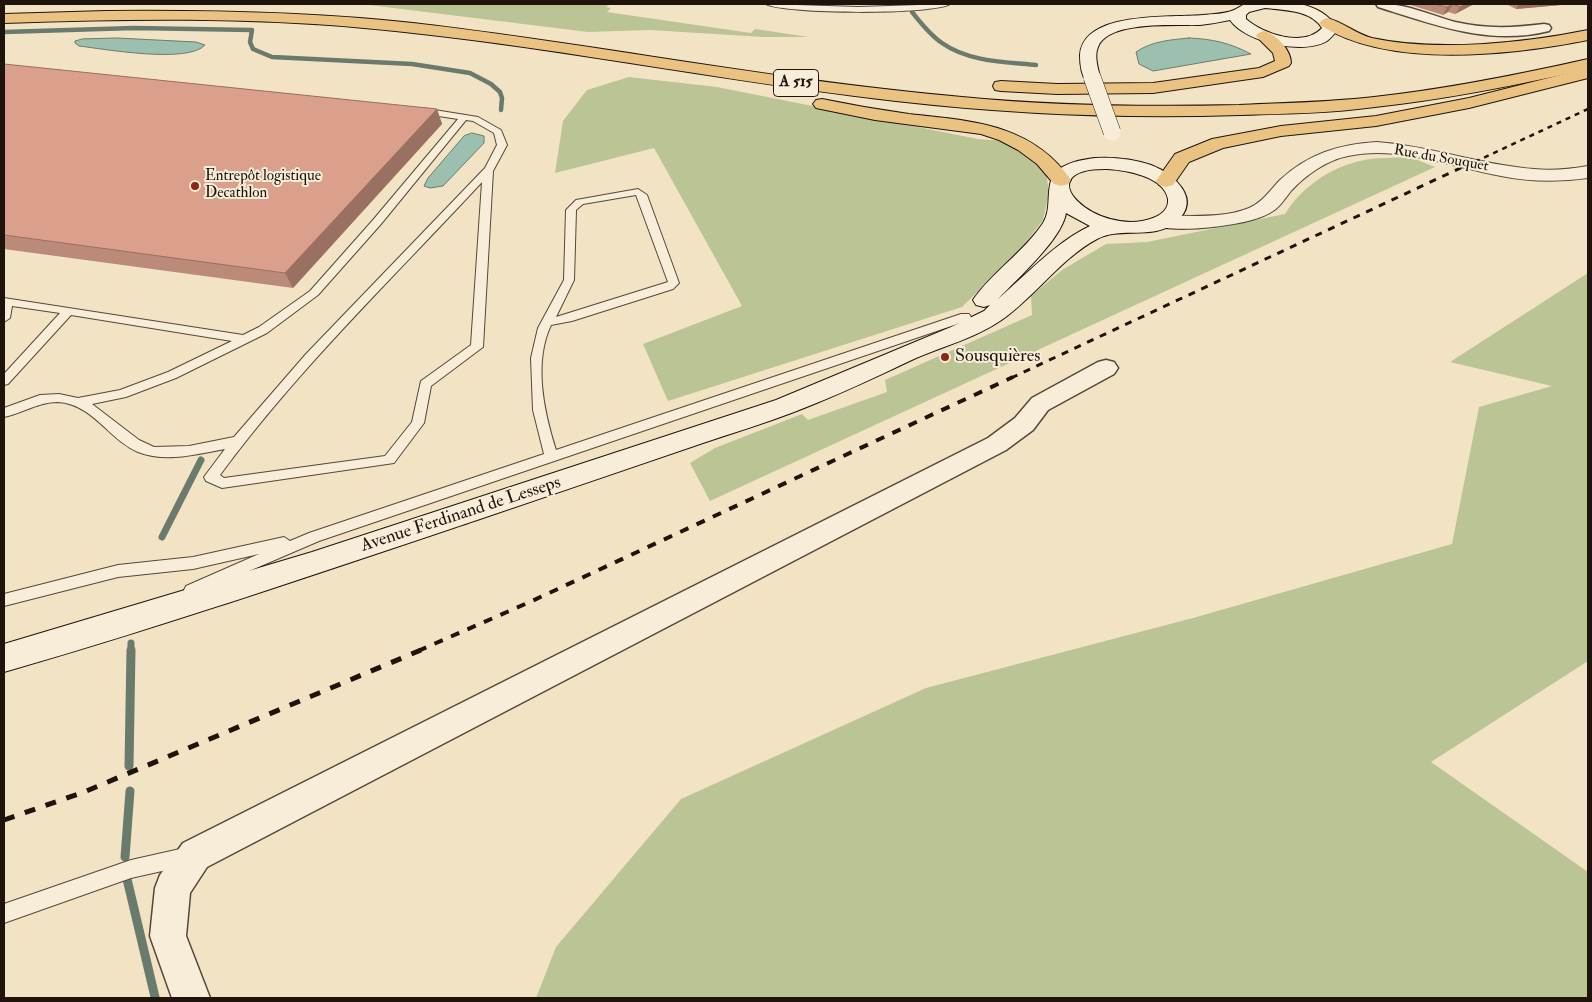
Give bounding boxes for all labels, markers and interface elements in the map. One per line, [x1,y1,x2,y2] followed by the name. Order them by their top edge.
[774,70,818,96] road number: A 515
[1392,142,1490,176] street label: Rue du Souquet
[205,168,321,203] place label: Entrepôt logistique Decathlon
[189,180,201,192] marker: Entrepôt logistique Decathlon
[955,346,1040,368] place label: Sousquières
[939,351,951,363] marker: Sousquières
[358,472,564,558] street label: Avenue Ferdinand de Lesseps

